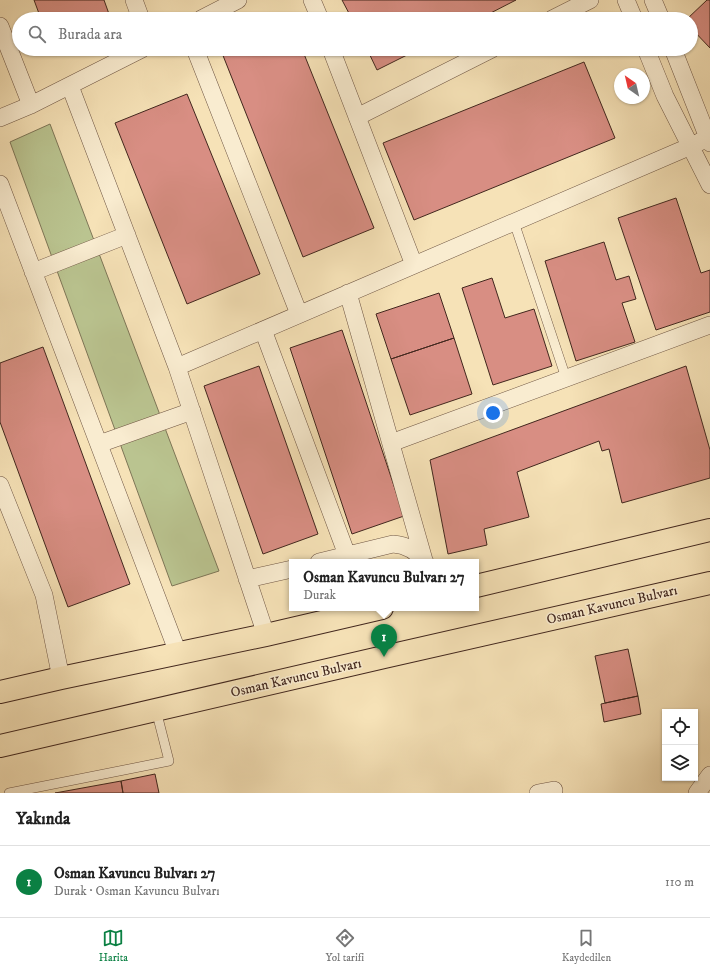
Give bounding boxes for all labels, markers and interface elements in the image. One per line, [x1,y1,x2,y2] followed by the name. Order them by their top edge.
[12,12,698,56] search box
[26,23,48,45] icon: search
[58,25,122,44] text: Burada ara
[614,68,650,104] north arrow
[483,403,503,423] your location
[289,559,479,611] popup
[303,568,465,587] text: Osman Kavuncu Bulvarı 27
[545,581,680,629] street label: Osman Kavuncu Bulvarı
[303,587,336,603] text: Durak
[371,624,397,657] pin: 1
[229,654,364,702] street label: Osman Kavuncu Bulvarı
[662,709,698,781] map controls
[662,709,698,745] button: locate
[662,745,698,781] button: layers
[16,808,70,830] text: Yakında
[54,864,215,883] text: Osman Kavuncu Bulvarı 27
[27,874,31,890] text: 1
[665,874,694,890] text: 110 m
[54,883,220,899] text: Durak · Osman Kavuncu Bulvarı
[99,927,128,965] tab: Harita
[325,927,364,965] tab: Yol tarifi
[562,927,611,965] tab: Kaydedilen

